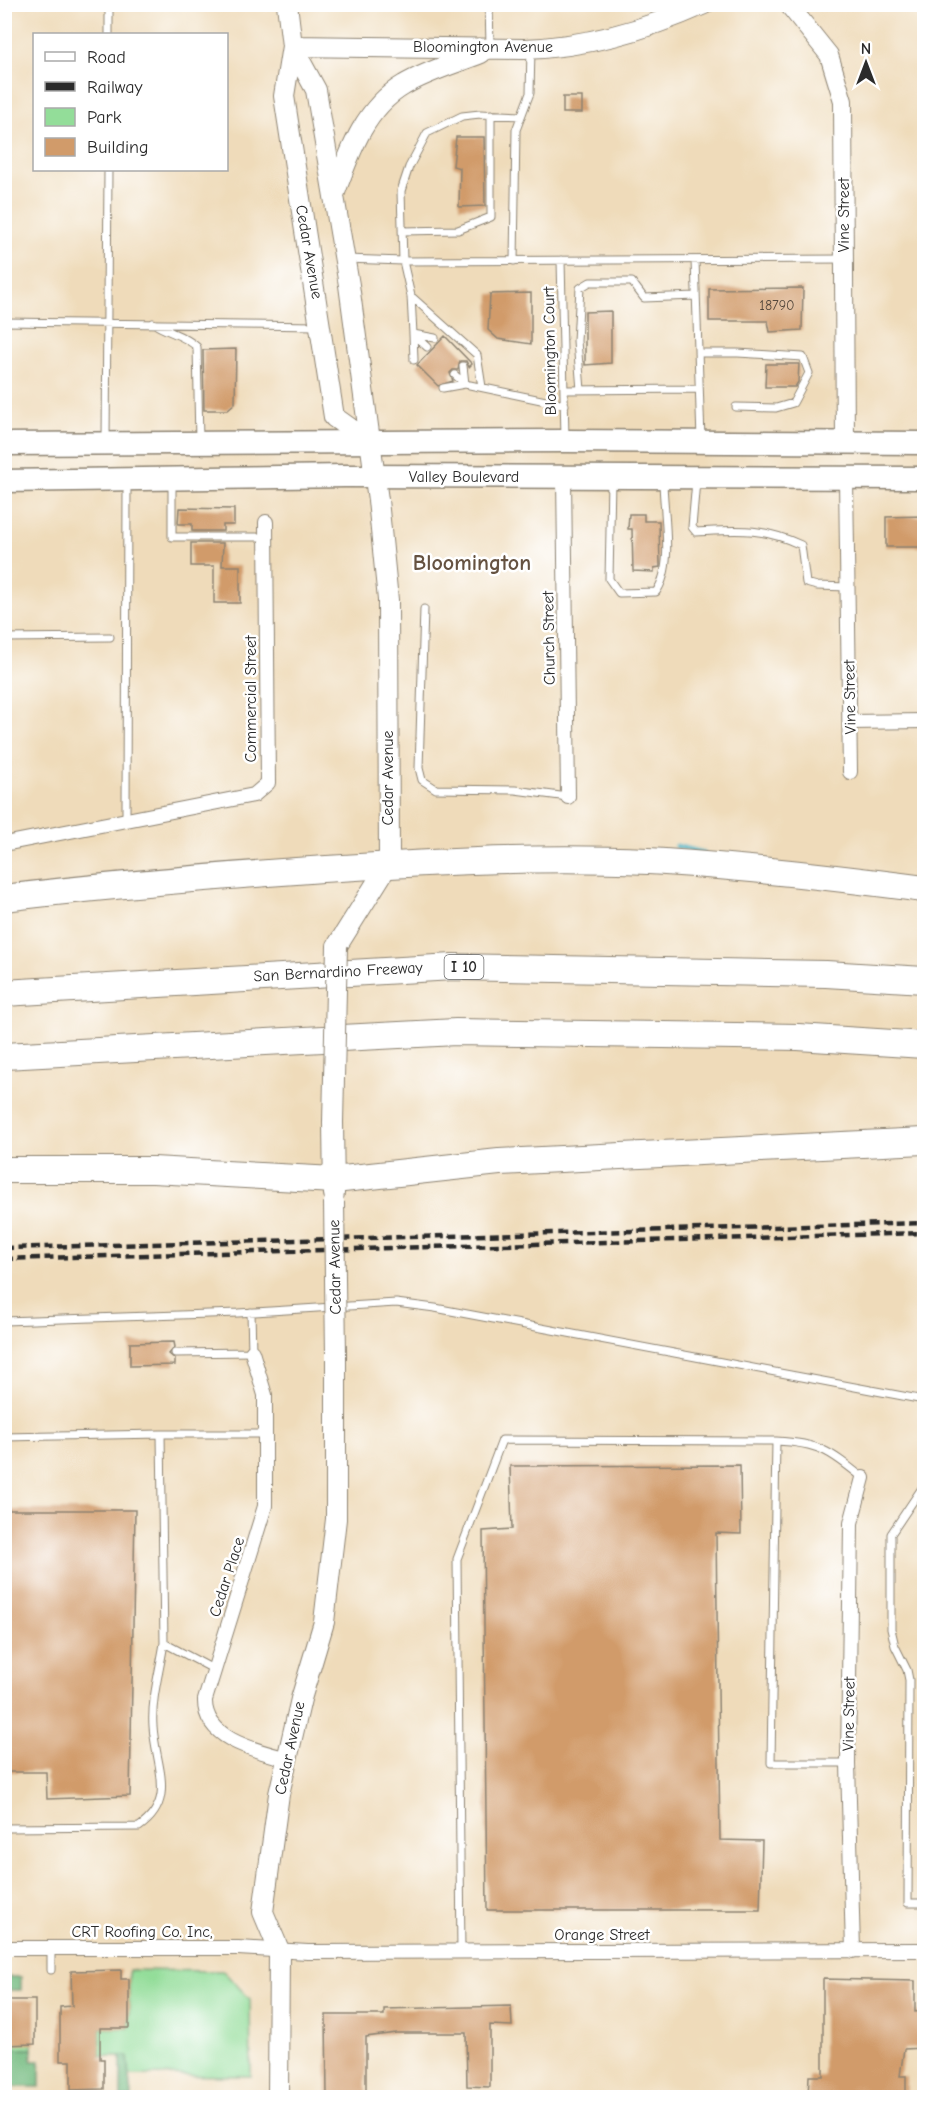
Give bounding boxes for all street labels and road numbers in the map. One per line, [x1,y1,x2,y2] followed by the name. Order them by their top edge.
[413,38,553,56] street label: Bloomington Avenue
[835,177,853,252] street label: Vine Street
[292,204,326,300] street label: Cedar Avenue
[540,286,560,416] street label: Bloomington Court
[409,468,519,486] street label: Valley Boulevard
[539,590,559,685] street label: Church Street
[242,635,260,763] street label: Commercial Street
[840,659,860,734] street label: Vine Street
[379,731,397,826] street label: Cedar Avenue
[444,955,484,979] road number: I 10
[253,959,424,985] street label: San Bernardino Freeway
[325,1219,345,1315] street label: Cedar Avenue
[206,1535,248,1619] street label: Cedar Place
[839,1676,859,1751] street label: Vine Street
[271,1700,309,1796] street label: Cedar Avenue
[71,1923,213,1941] street label: CRT Roofing Co. Inc,
[554,1926,650,1944] street label: Orange Street

